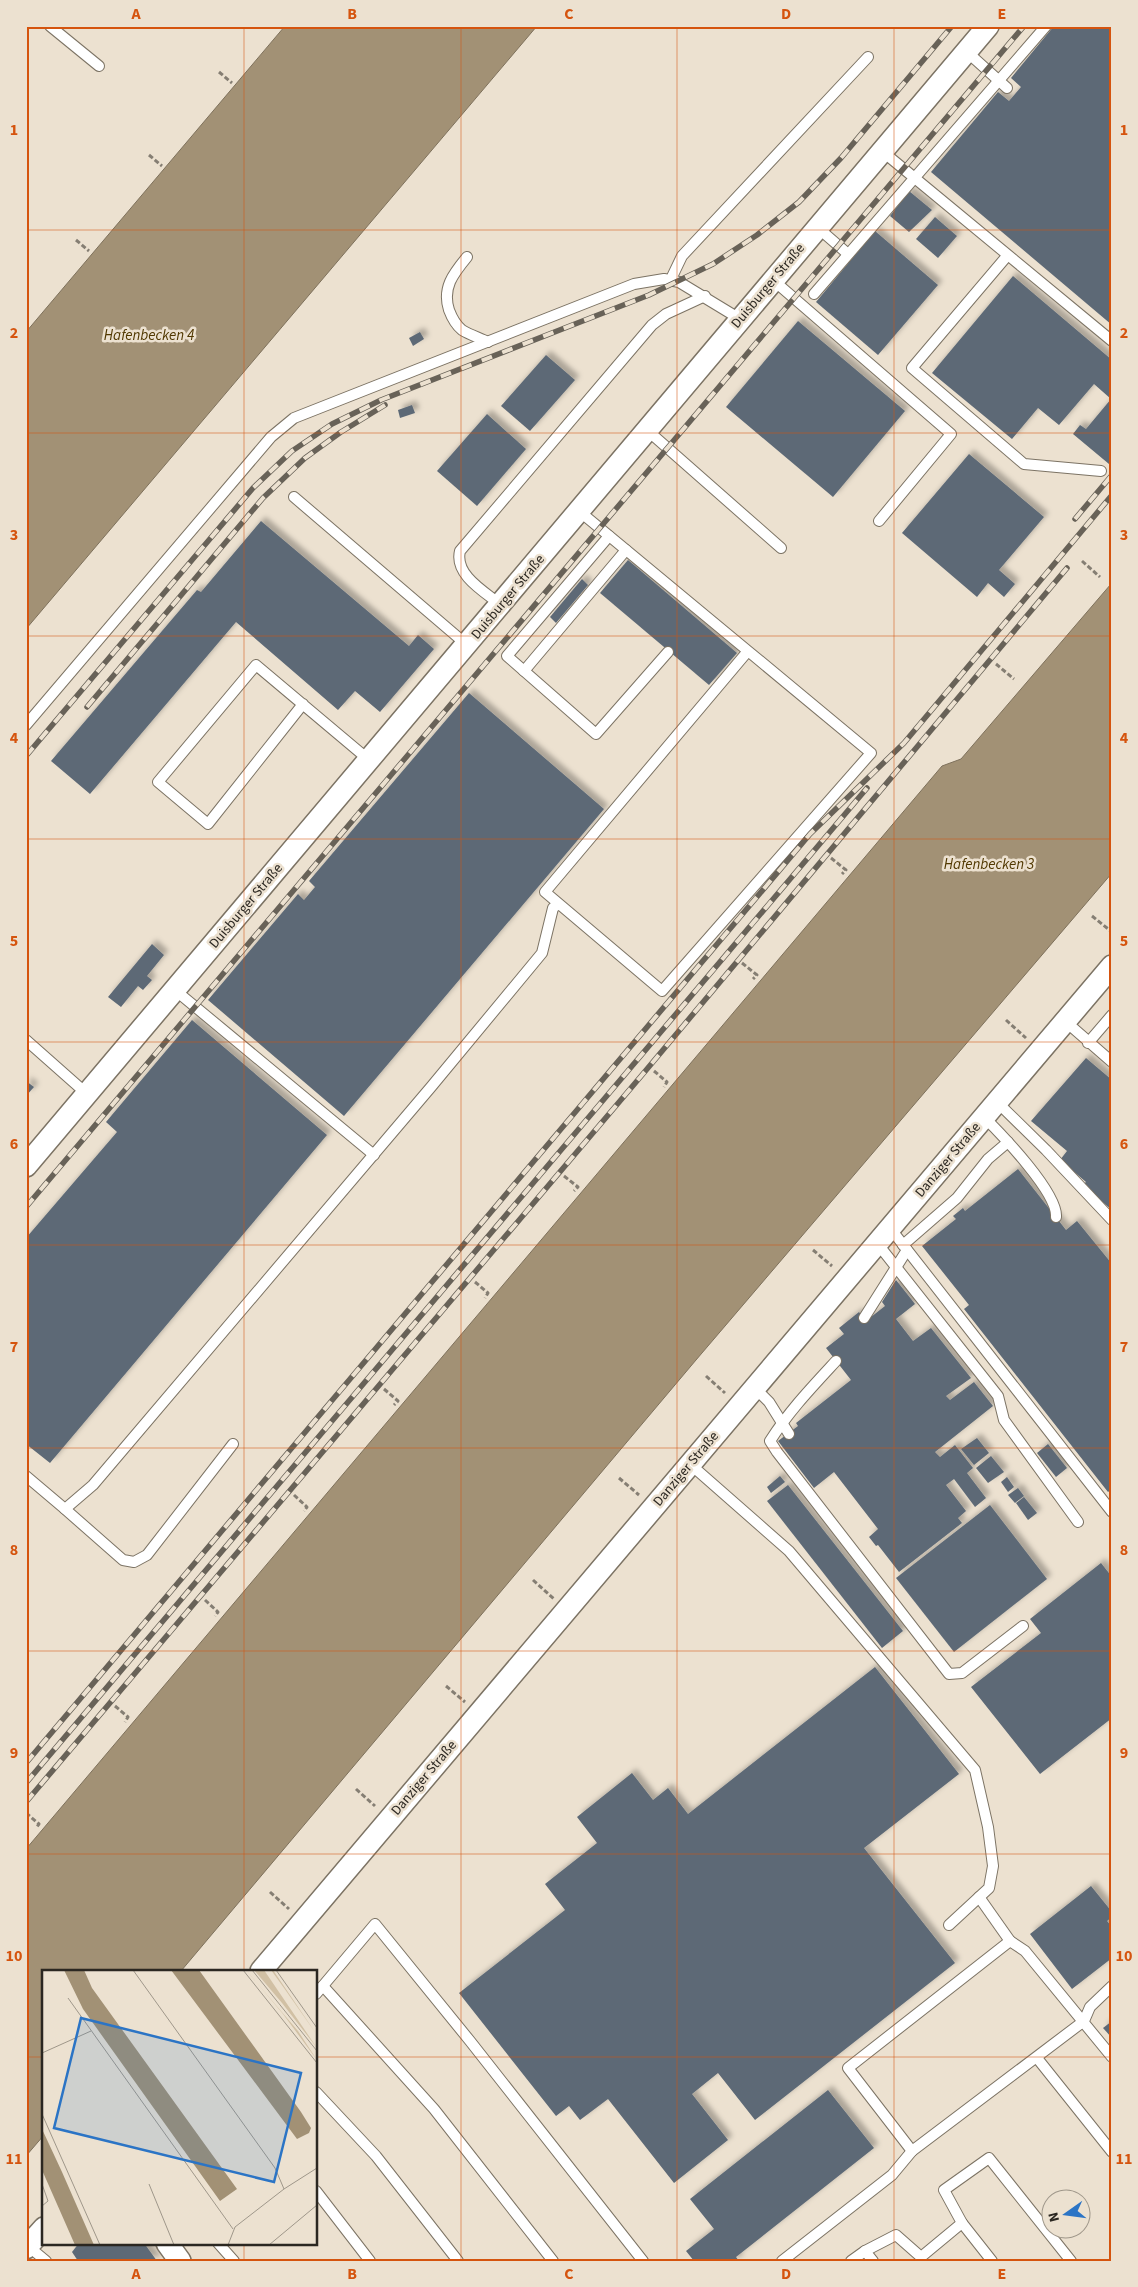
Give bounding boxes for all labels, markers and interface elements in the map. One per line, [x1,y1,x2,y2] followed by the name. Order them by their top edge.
[130,3,141,25] text: A
[347,3,357,25] text: B
[564,3,574,25] text: C
[781,3,791,25] text: D
[998,3,1006,25] text: E
[10,119,18,141] text: 1
[1120,119,1128,141] text: 1
[726,239,810,333] street label: Duisburger Straße
[10,322,18,344] text: 2
[1120,322,1128,344] text: 2
[104,325,194,346] water label: Hafenbecken 4
[10,524,18,546] text: 3
[1120,524,1128,546] text: 3
[466,550,550,644] street label: Duisburger Straße
[10,727,19,749] text: 4
[1120,727,1129,749] text: 4
[944,854,1034,875] water label: Hafenbecken 3
[204,859,288,953] street label: Duisburger Straße
[10,930,18,952] text: 5
[1120,930,1128,952] text: 5
[911,1118,985,1202] street label: Danziger Straße
[10,1133,18,1155] text: 6
[1120,1133,1128,1155] text: 6
[10,1336,18,1358] text: 7
[1120,1336,1128,1358] text: 7
[649,1427,723,1511] street label: Danziger Straße
[10,1539,18,1561] text: 8
[1120,1539,1128,1561] text: 8
[387,1736,461,1820] street label: Danziger Straße
[10,1742,18,1764] text: 9
[1120,1742,1128,1764] text: 9
[6,1945,22,1967] text: 10
[1116,1945,1132,1967] text: 10
[42,1970,318,2244] inset map
[6,2148,22,2170] text: 11
[1116,2148,1132,2170] text: 11
[1040,2190,1090,2240] north arrow
[1044,2210,1065,2224] text: N
[130,2263,141,2285] text: A
[347,2263,357,2285] text: B
[564,2263,574,2285] text: C
[781,2263,791,2285] text: D
[998,2263,1006,2285] text: E

